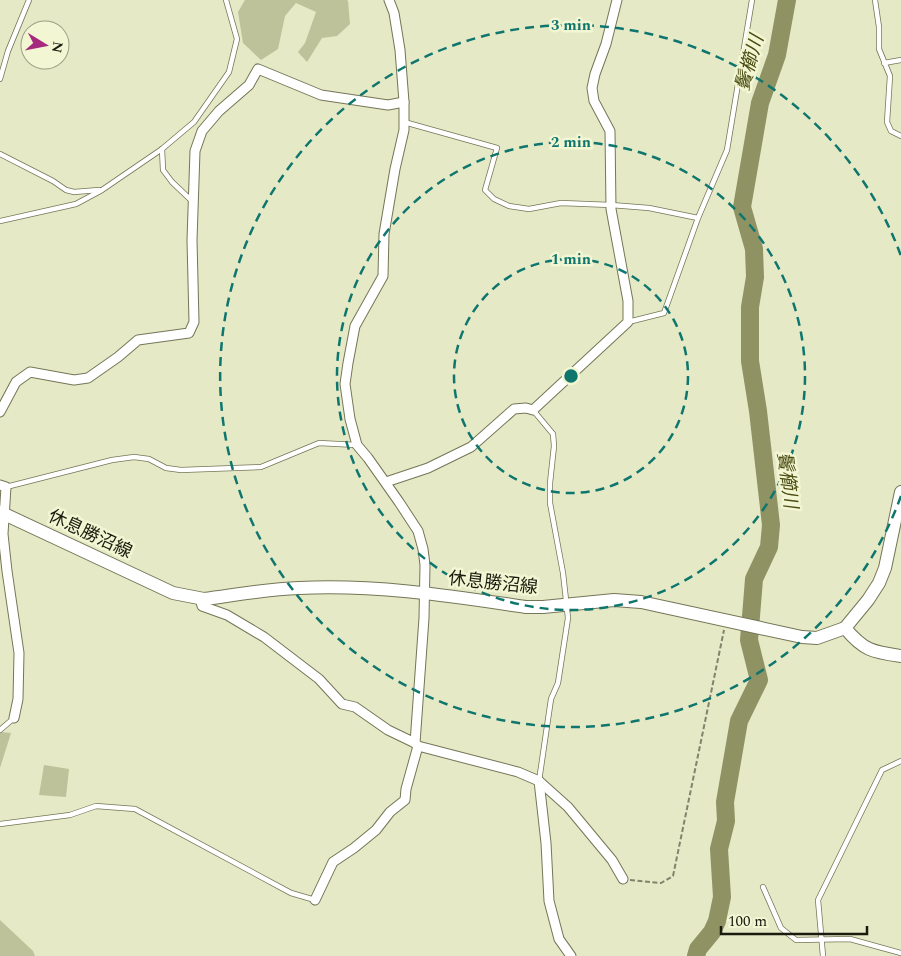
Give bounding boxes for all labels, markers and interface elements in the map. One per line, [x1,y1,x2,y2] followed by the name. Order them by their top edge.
[551,14,591,37] text: 3 min
[20,20,70,70] north arrow
[728,30,772,94] water label: 鬢櫛川
[46,40,69,55] text: N
[551,131,591,154] text: 2 min
[551,248,591,271] text: 1 min
[562,367,580,385] centre of rings
[769,450,805,512] water label: 鬢櫛川
[44,503,136,565] street label: 休息勝沼線
[447,565,539,601] street label: 休息勝沼線
[721,904,867,936] scale bar
[728,910,767,933] text: 100 m

